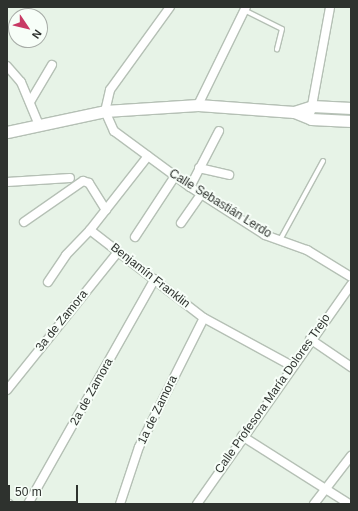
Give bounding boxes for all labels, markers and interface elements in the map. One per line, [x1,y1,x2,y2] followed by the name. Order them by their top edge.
[8,8,48,48] north arrow
[30,28,44,41] text: N
[166,167,274,241] street label: Calle Sebastián Lerdo
[107,241,193,311] street label: Benjamín Franklin
[33,287,91,355] street label: 3a de Zamora
[212,311,334,477] street label: Calle Profesora María Dolores Trejo
[68,356,116,428] street label: 2a de Zamora
[135,373,181,447] street label: 1a de Zamora
[10,477,80,503] scale bar
[15,485,42,499] text: 50 m

